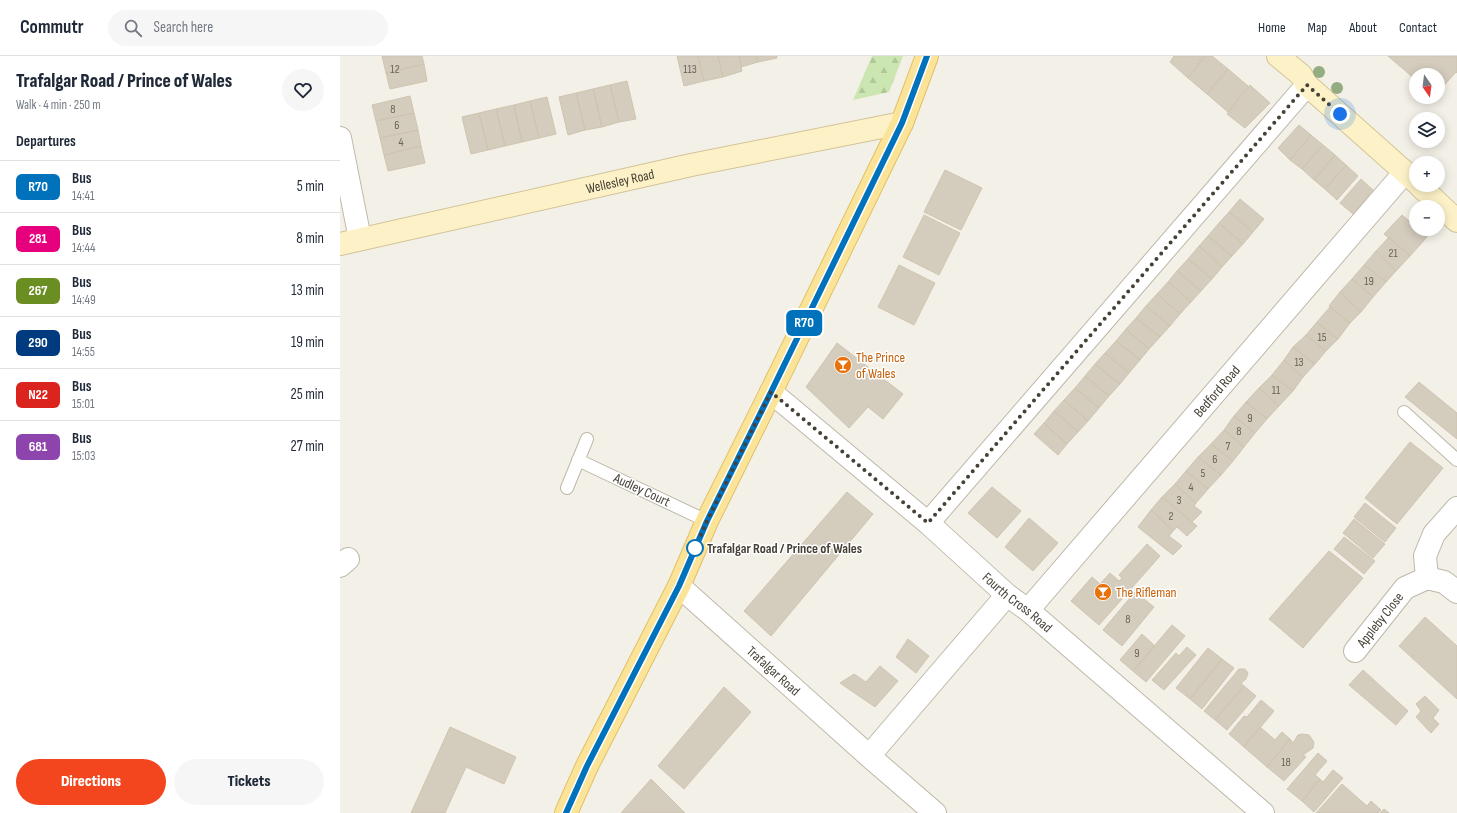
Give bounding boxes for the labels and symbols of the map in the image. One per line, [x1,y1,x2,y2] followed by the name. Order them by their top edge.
[390,62,400,77] house number: 12
[683,62,697,77] house number: 113
[1409,68,1445,104] north arrow
[390,102,396,117] house number: 8
[1330,104,1350,124] your location
[394,118,400,133] house number: 6
[398,135,404,150] house number: 4
[584,165,656,197] street label: Wellesley Road
[1388,246,1398,261] house number: 21
[1364,274,1374,289] house number: 19
[781,310,827,336] line badge: R70
[1317,330,1327,345] house number: 15
[856,349,905,382] place label: The Prince of Wales
[833,355,853,375] bar icon: The Prince of Wales
[1294,355,1304,370] house number: 13
[1190,362,1243,420] street label: Bedford Road
[1272,383,1281,398] house number: 11
[1247,411,1253,426] house number: 9
[1236,424,1242,439] house number: 8
[1226,439,1231,454] house number: 7
[1212,452,1218,467] house number: 6
[1201,466,1206,481] house number: 5
[610,469,673,510] street label: Audley Court
[1188,480,1194,495] house number: 4
[1176,493,1182,508] house number: 3
[1169,509,1174,524] house number: 2
[686,539,704,557] marker: Trafalgar Road / Prince of Wales
[707,540,862,557] place label: Trafalgar Road / Prince of Wales
[979,568,1056,636] street label: Fourth Cross Road
[1093,582,1113,602] bar icon: The Rifleman
[1116,584,1177,601] place label: The Rifleman
[1352,589,1407,651] street label: Appleby Close
[1125,612,1131,627] house number: 8
[743,642,804,699] street label: Trafalgar Road
[1134,646,1140,661] house number: 9
[1281,755,1291,770] house number: 18

